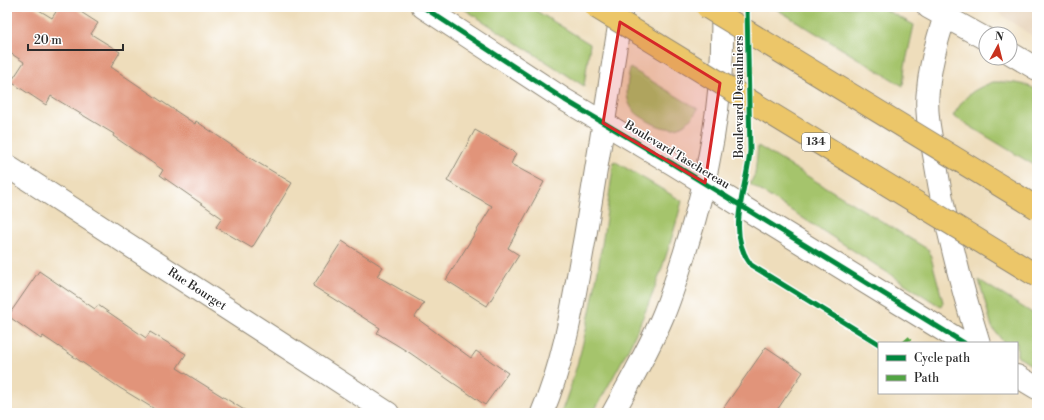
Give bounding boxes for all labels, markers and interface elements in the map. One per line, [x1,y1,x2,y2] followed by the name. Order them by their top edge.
[28,26,123,52] scale bar
[978,26,1018,66] north arrow
[994,30,1005,45] text: N
[34,33,62,48] text: 20 m
[732,36,747,159] street label: Boulevard Desaulniers
[621,117,733,192] street label: Boulevard Taschereau
[802,133,830,151] road number: 134
[165,264,230,314] street label: Rue Bourget
[878,342,1018,394] legend
[914,351,970,366] text: Cycle path
[914,371,939,386] text: Path

